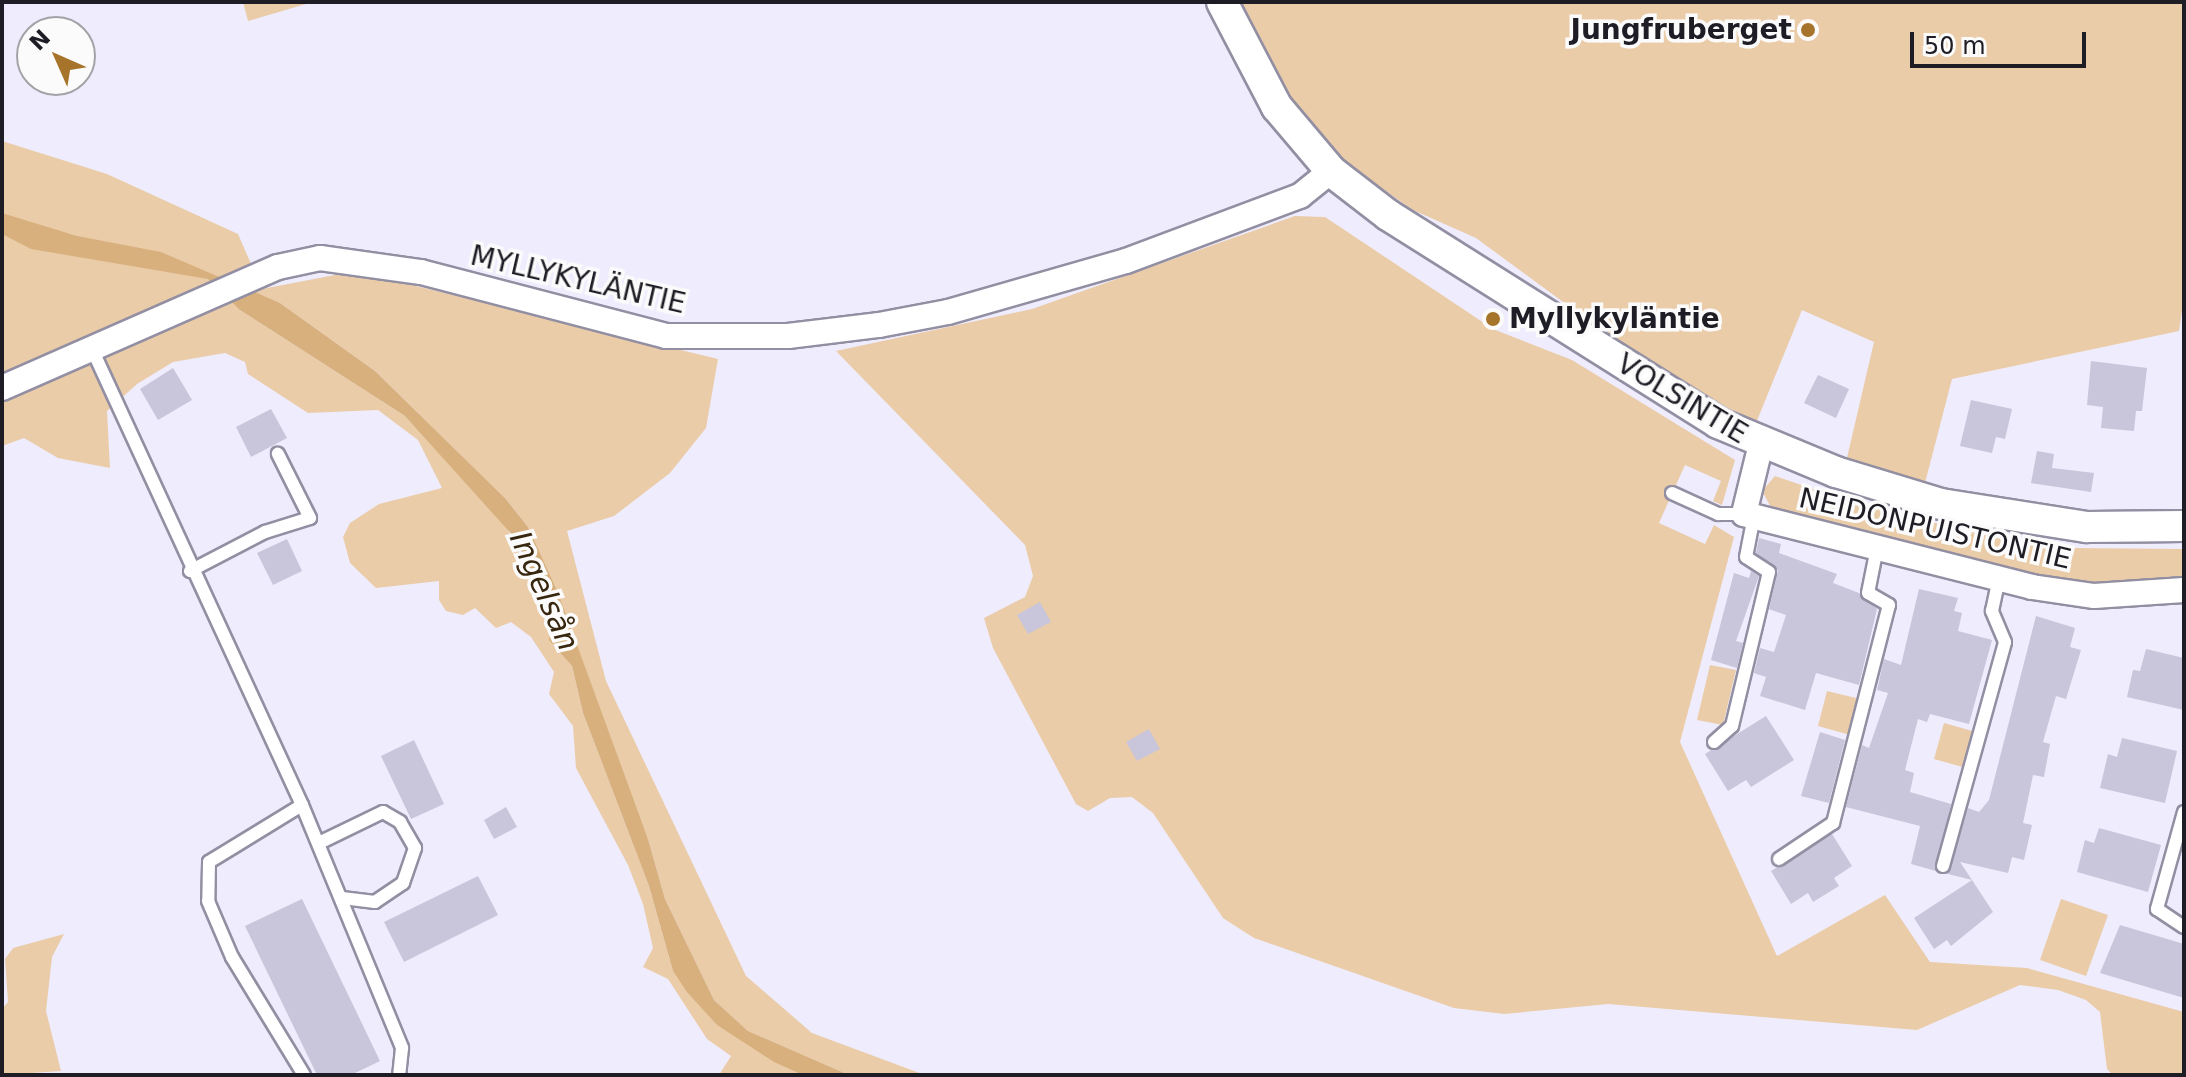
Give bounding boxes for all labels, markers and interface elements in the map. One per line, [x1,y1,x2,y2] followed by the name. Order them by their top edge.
[1570,13,1792,47] place label: Jungfruberget
[16,16,96,96] north arrow
[1914,16,2090,66] scale bar
[1799,21,1817,39] marker: Jungfruberget
[25,25,55,55] text: N
[1924,32,1986,60] text: 50 m
[467,239,689,321] street label: MYLLYKYLÄNTIE
[1509,302,1720,336] place label: Myllykyläntie
[1484,310,1502,328] marker: Myllykyläntie
[1611,347,1753,451] street label: VOLSINTIE
[1796,481,2074,577] street label: NEIDONPUISTONTIE
[502,526,586,656] water label: Ingelsån

